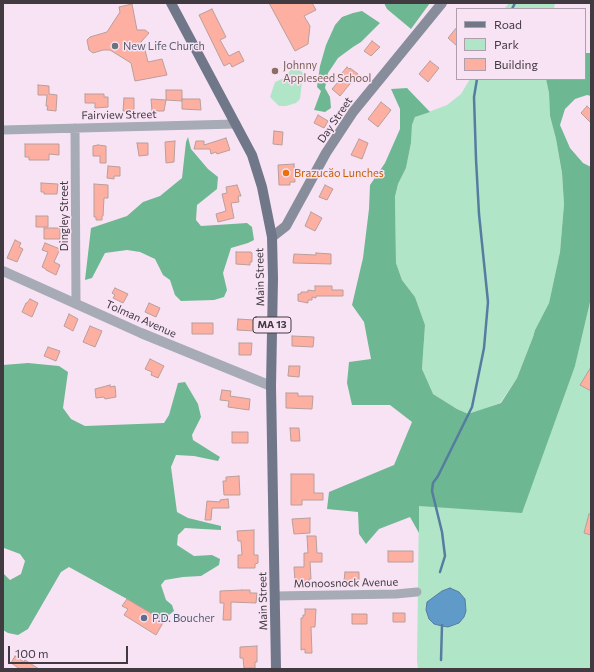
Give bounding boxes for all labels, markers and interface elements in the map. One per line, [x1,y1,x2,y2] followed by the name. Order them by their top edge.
[456,8,586,80] legend
[494,17,522,31] text: Road
[494,37,519,51] text: Park
[123,39,205,53] place label: New Life Church
[110,41,120,51] marker: New Life Church
[494,57,538,71] text: Building
[283,58,371,84] place label: Johnny Appleseed School
[270,66,280,76] marker: Johnny Appleseed School
[315,94,355,146] street label: Day Street
[81,108,157,122] street label: Fairview Street
[294,166,384,180] place label: Brazucăo Lunches
[281,168,291,178] marker: Brazucăo Lunches
[57,181,71,251] street label: Dingley Street
[253,248,267,306] street label: Main Street
[104,298,178,340] street label: Tolman Avenue
[253,317,291,333] road number: MA 13
[256,572,270,630] street label: Main Street
[294,575,398,591] street label: Monoosnock Avenue
[152,611,215,625] place label: P.D. Boucher
[139,613,149,623] marker: P.D. Boucher
[10,638,130,664] scale bar
[15,646,49,660] text: 100 m

